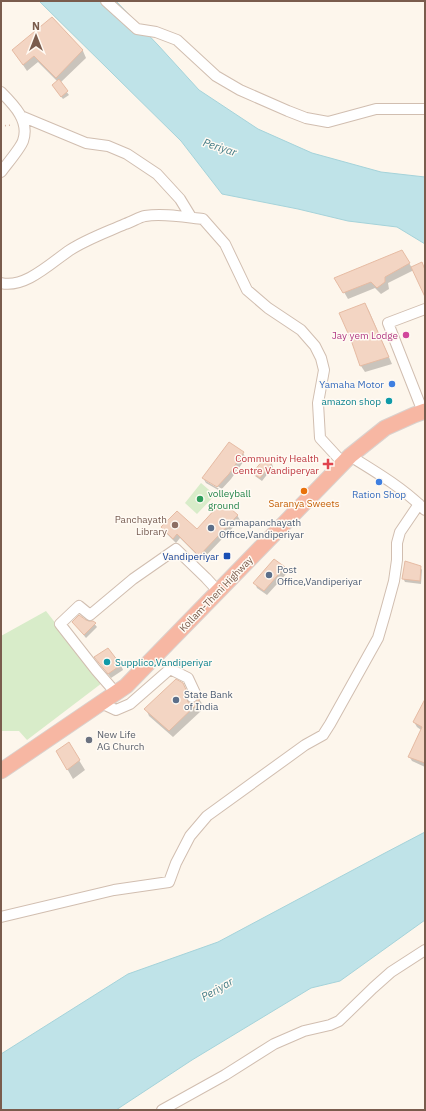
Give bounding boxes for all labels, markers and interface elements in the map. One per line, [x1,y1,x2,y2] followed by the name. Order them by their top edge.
[16,16,56,56] north arrow
[32,19,40,33] text: N
[201,135,240,159] water label: Periyar
[332,329,399,342] place label: Jay yem Lodge
[401,330,411,340] marker: Jay yem Lodge
[319,378,384,391] place label: Yamaha Motor
[387,379,397,389] marker: Yamaha Motor
[321,395,381,408] place label: amazon shop
[384,396,394,406] marker: amazon shop
[233,452,319,477] place label: Community Health Centre Vandiperyar
[322,458,334,470] marker: Community Health Centre Vandiperyar
[374,477,384,487] marker: Ration Shop
[299,486,309,496] marker: Saranya Sweets
[208,487,251,512] place label: volleyball ground
[352,488,406,501] place label: Ration Shop
[195,494,205,504] marker: volleyball ground
[268,497,340,510] place label: Saranya Sweets
[115,513,167,538] place label: Panchayath Library
[219,516,304,541] place label: Gramapanchayath Office,Vandiperiyar
[170,520,180,530] marker: Panchayath Library
[206,523,216,533] marker: Gramapanchayath Office,Vandiperiyar
[163,550,219,563] place label: Vandiperiyar
[222,551,232,561] marker: Vandiperiyar
[176,553,256,635] street label: Kollam-Theni Highway
[277,563,362,588] place label: Post Office,Vandiperiyar
[264,570,274,580] marker: Post Office,Vandiperiyar
[115,656,213,669] place label: Supplico,Vandiperiyar
[102,657,112,667] marker: Supplico,Vandiperiyar
[184,688,234,713] place label: State Bank of India
[171,695,181,705] marker: State Bank of India
[97,728,144,753] place label: New Life AG Church
[84,735,94,745] marker: New Life AG Church
[199,974,236,1004] water label: Periyar

